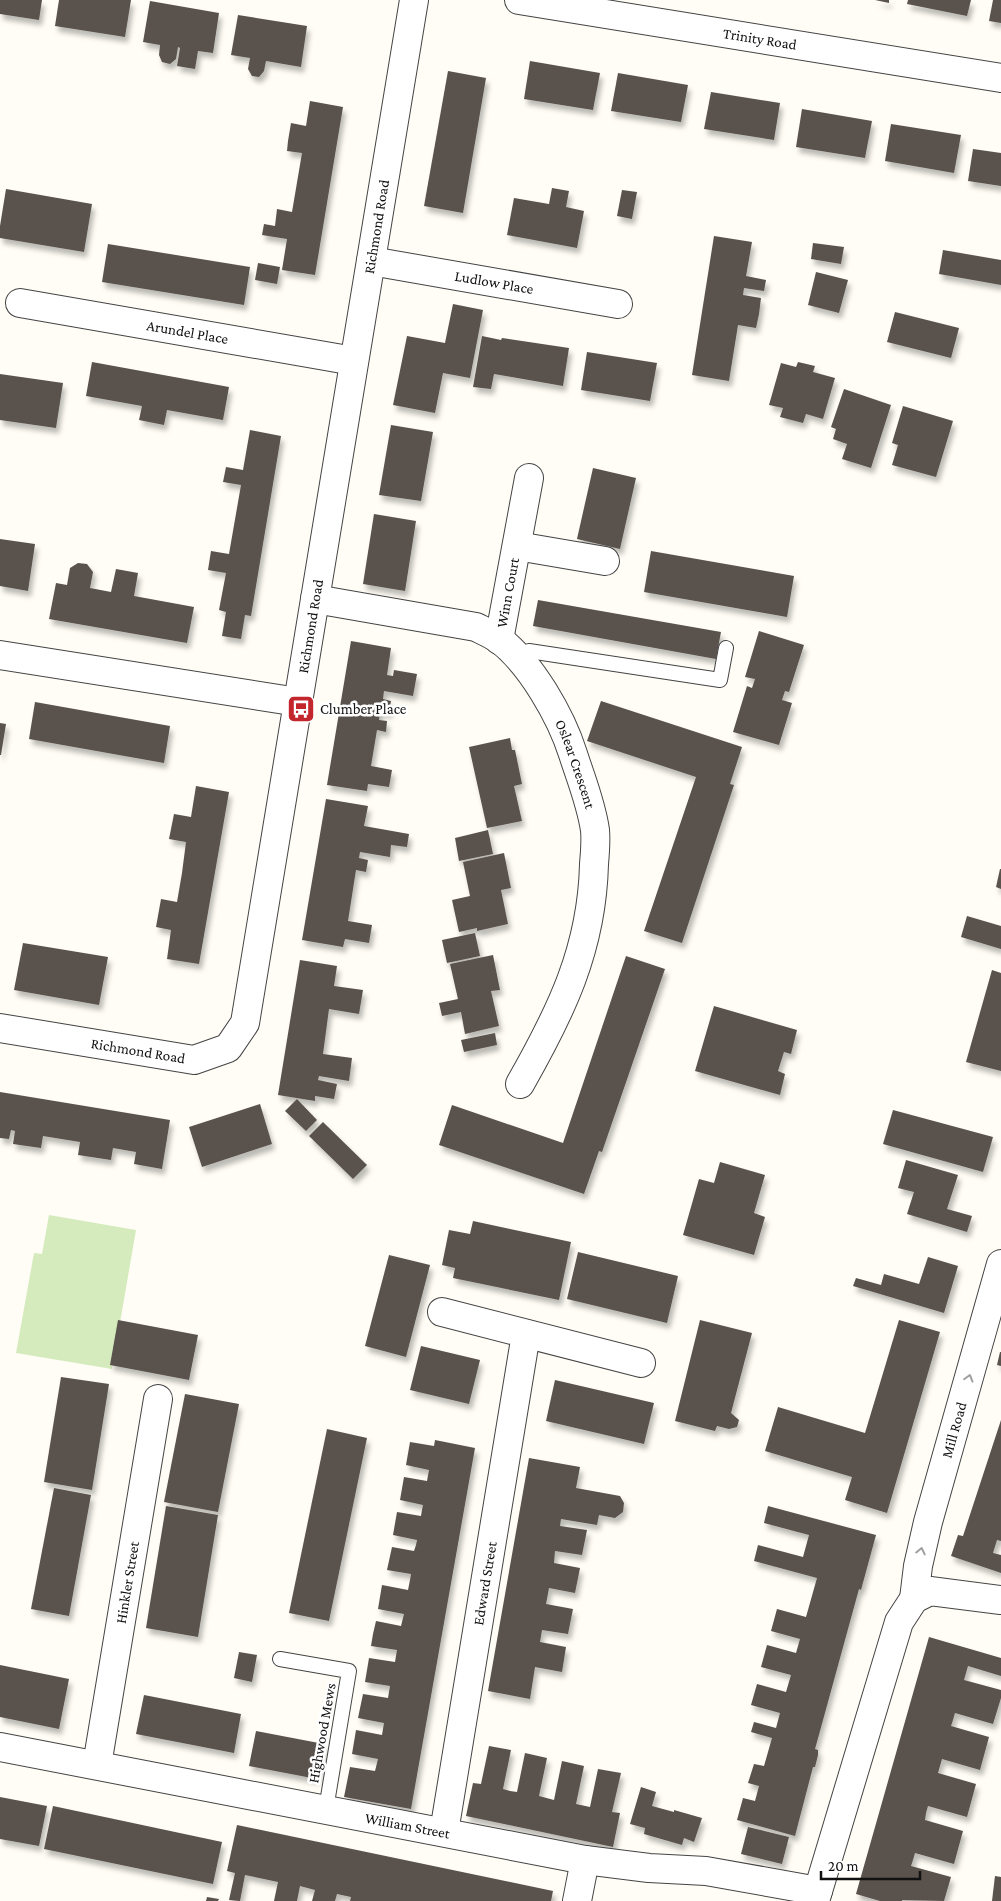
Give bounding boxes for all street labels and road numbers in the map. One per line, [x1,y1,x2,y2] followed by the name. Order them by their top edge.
[722,25,798,53] street label: Trinity Road
[361,178,392,275] street label: Richmond Road
[454,268,535,297] street label: Ludlow Place
[146,317,230,347] street label: Arundel Place
[493,555,522,629] street label: Winn Court
[295,578,326,675] street label: Richmond Road
[552,717,599,811] street label: Oslear Crescent
[90,1035,187,1066] street label: Richmond Road
[939,1400,970,1460] street label: Mill Road
[113,1539,142,1625] street label: Hinkler Street
[470,1539,500,1627] street label: Edward Street
[305,1682,340,1784] street label: Highwood Mews
[364,1810,452,1842] street label: William Street

